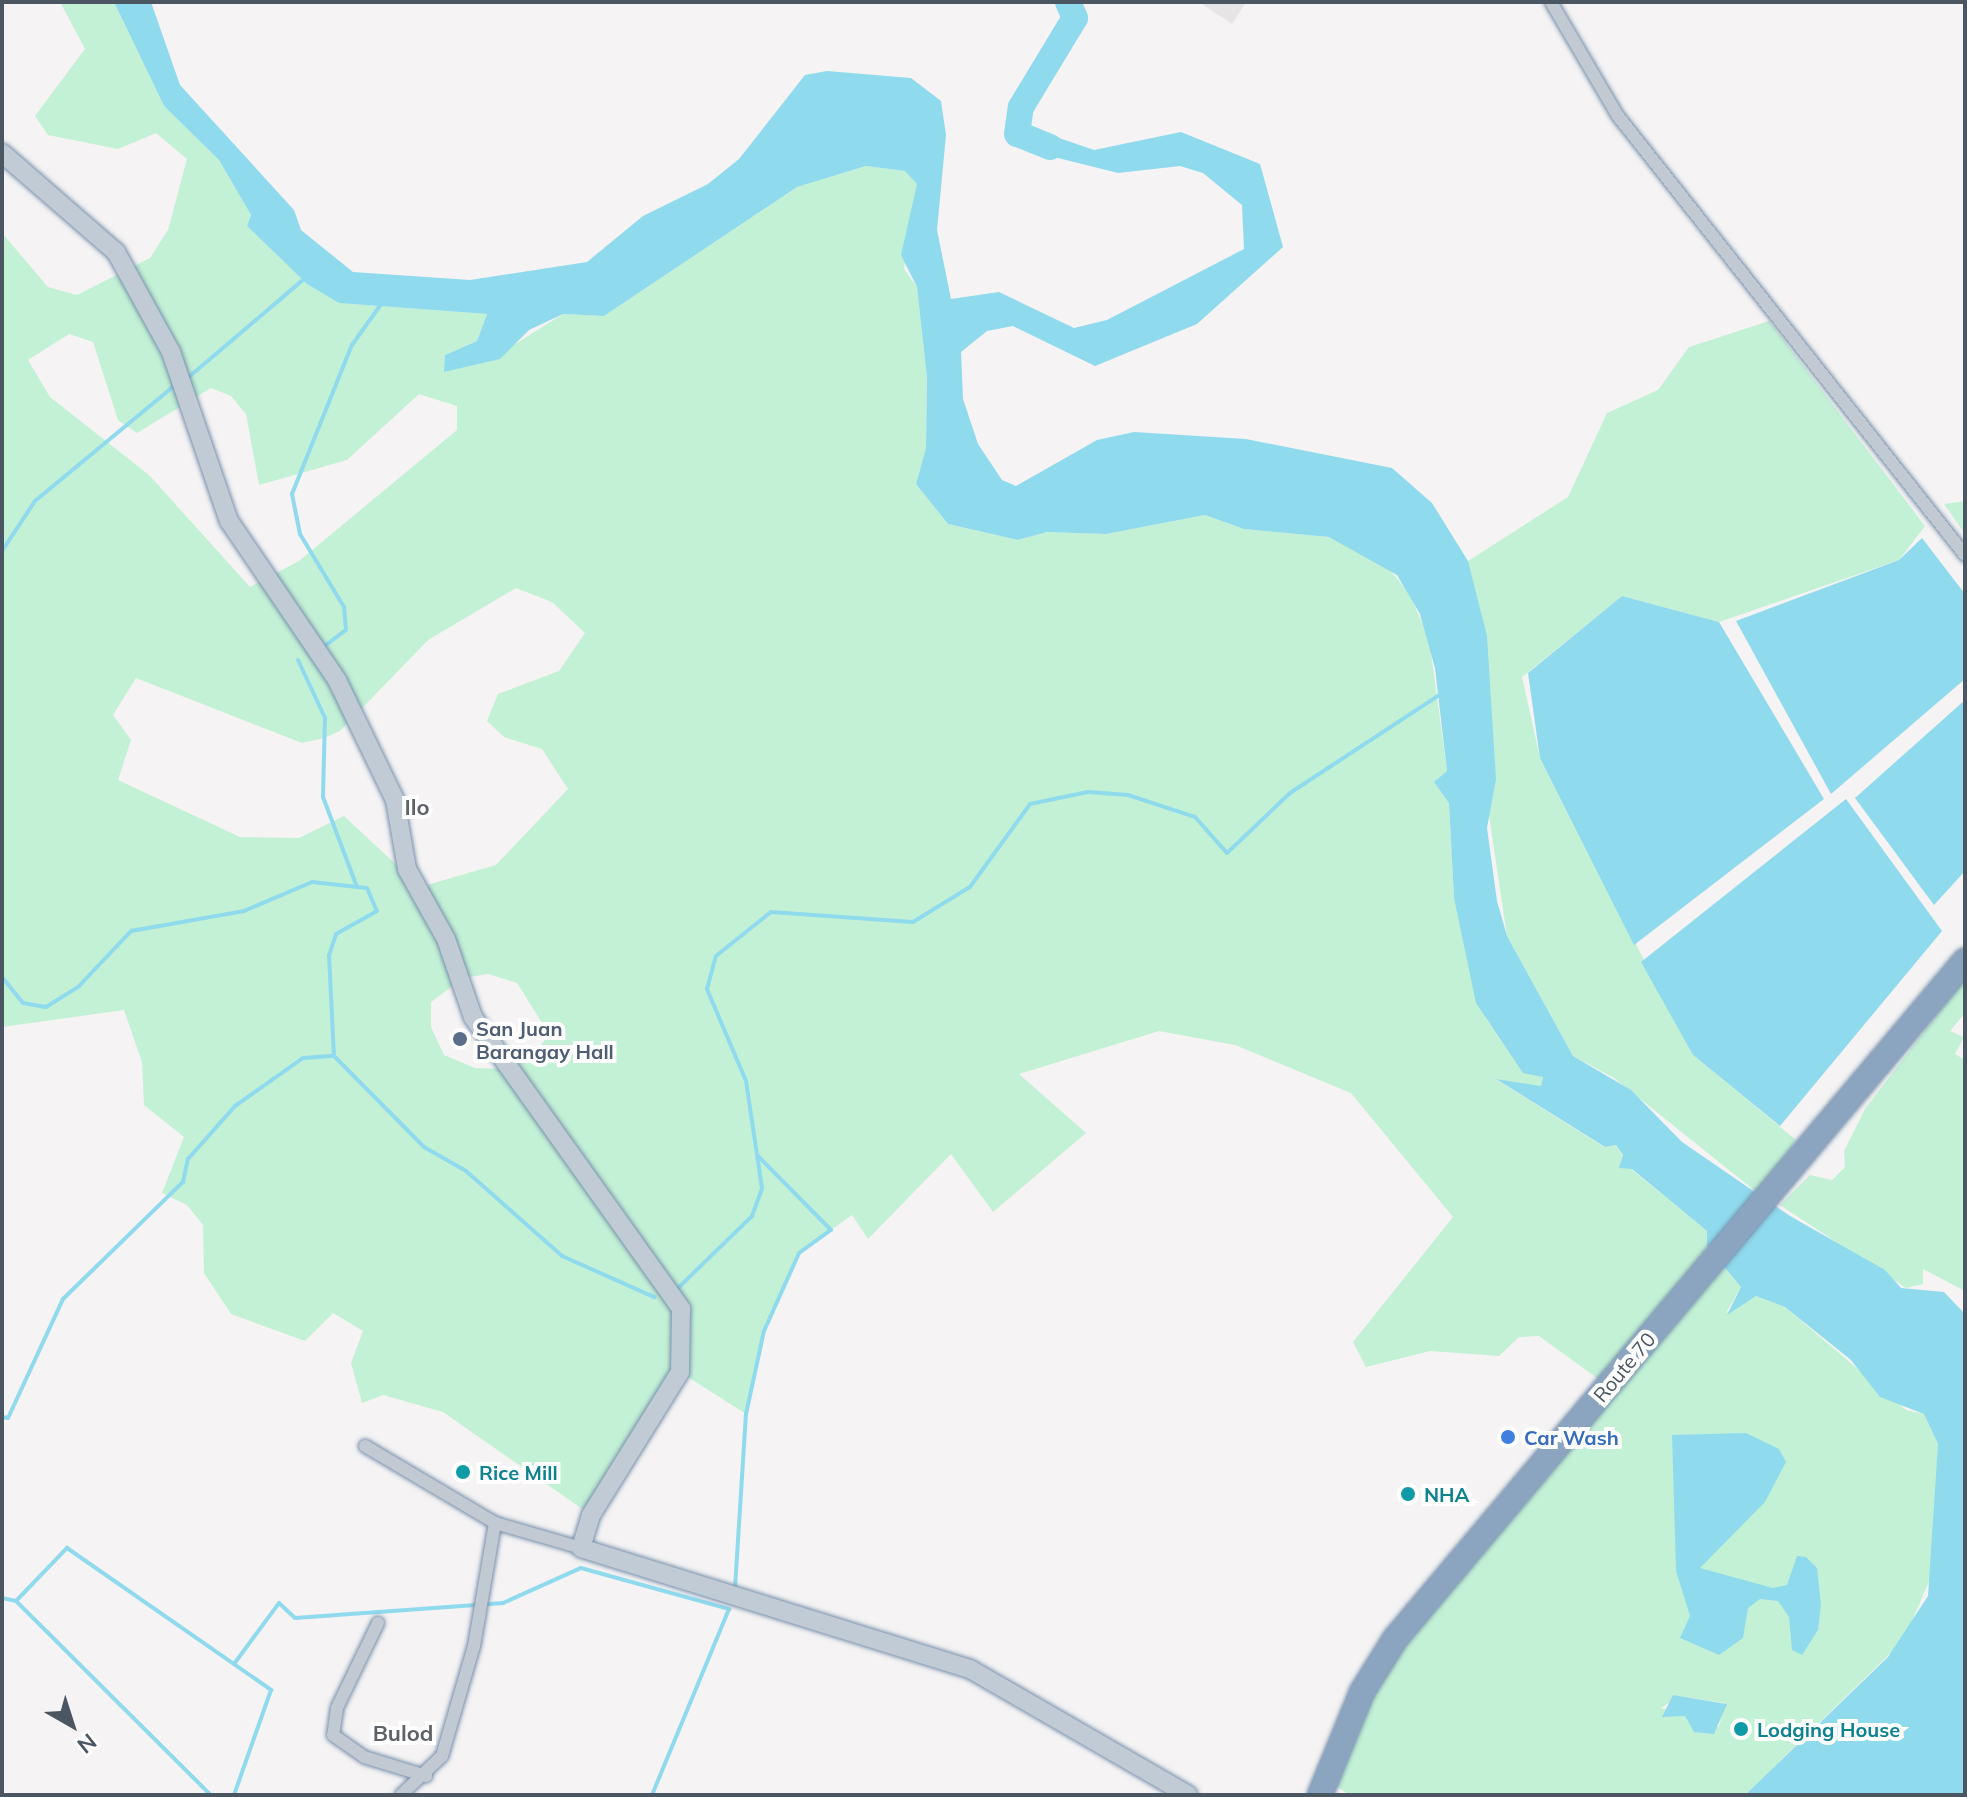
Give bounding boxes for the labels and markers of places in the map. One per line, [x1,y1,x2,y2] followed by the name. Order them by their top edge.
[476,1016,614,1063] place label: San Juan Barangay Hall
[451,1030,469,1048] marker: San Juan Barangay Hall
[1524,1425,1619,1449] place label: Car Wash
[1499,1428,1517,1446] marker: Car Wash
[479,1460,558,1484] place label: Rice Mill
[454,1463,472,1481] marker: Rice Mill
[1424,1482,1470,1506] place label: NHA
[1399,1485,1417,1503] marker: NHA
[1757,1717,1900,1741] place label: Lodging House
[1732,1720,1750,1738] marker: Lodging House

